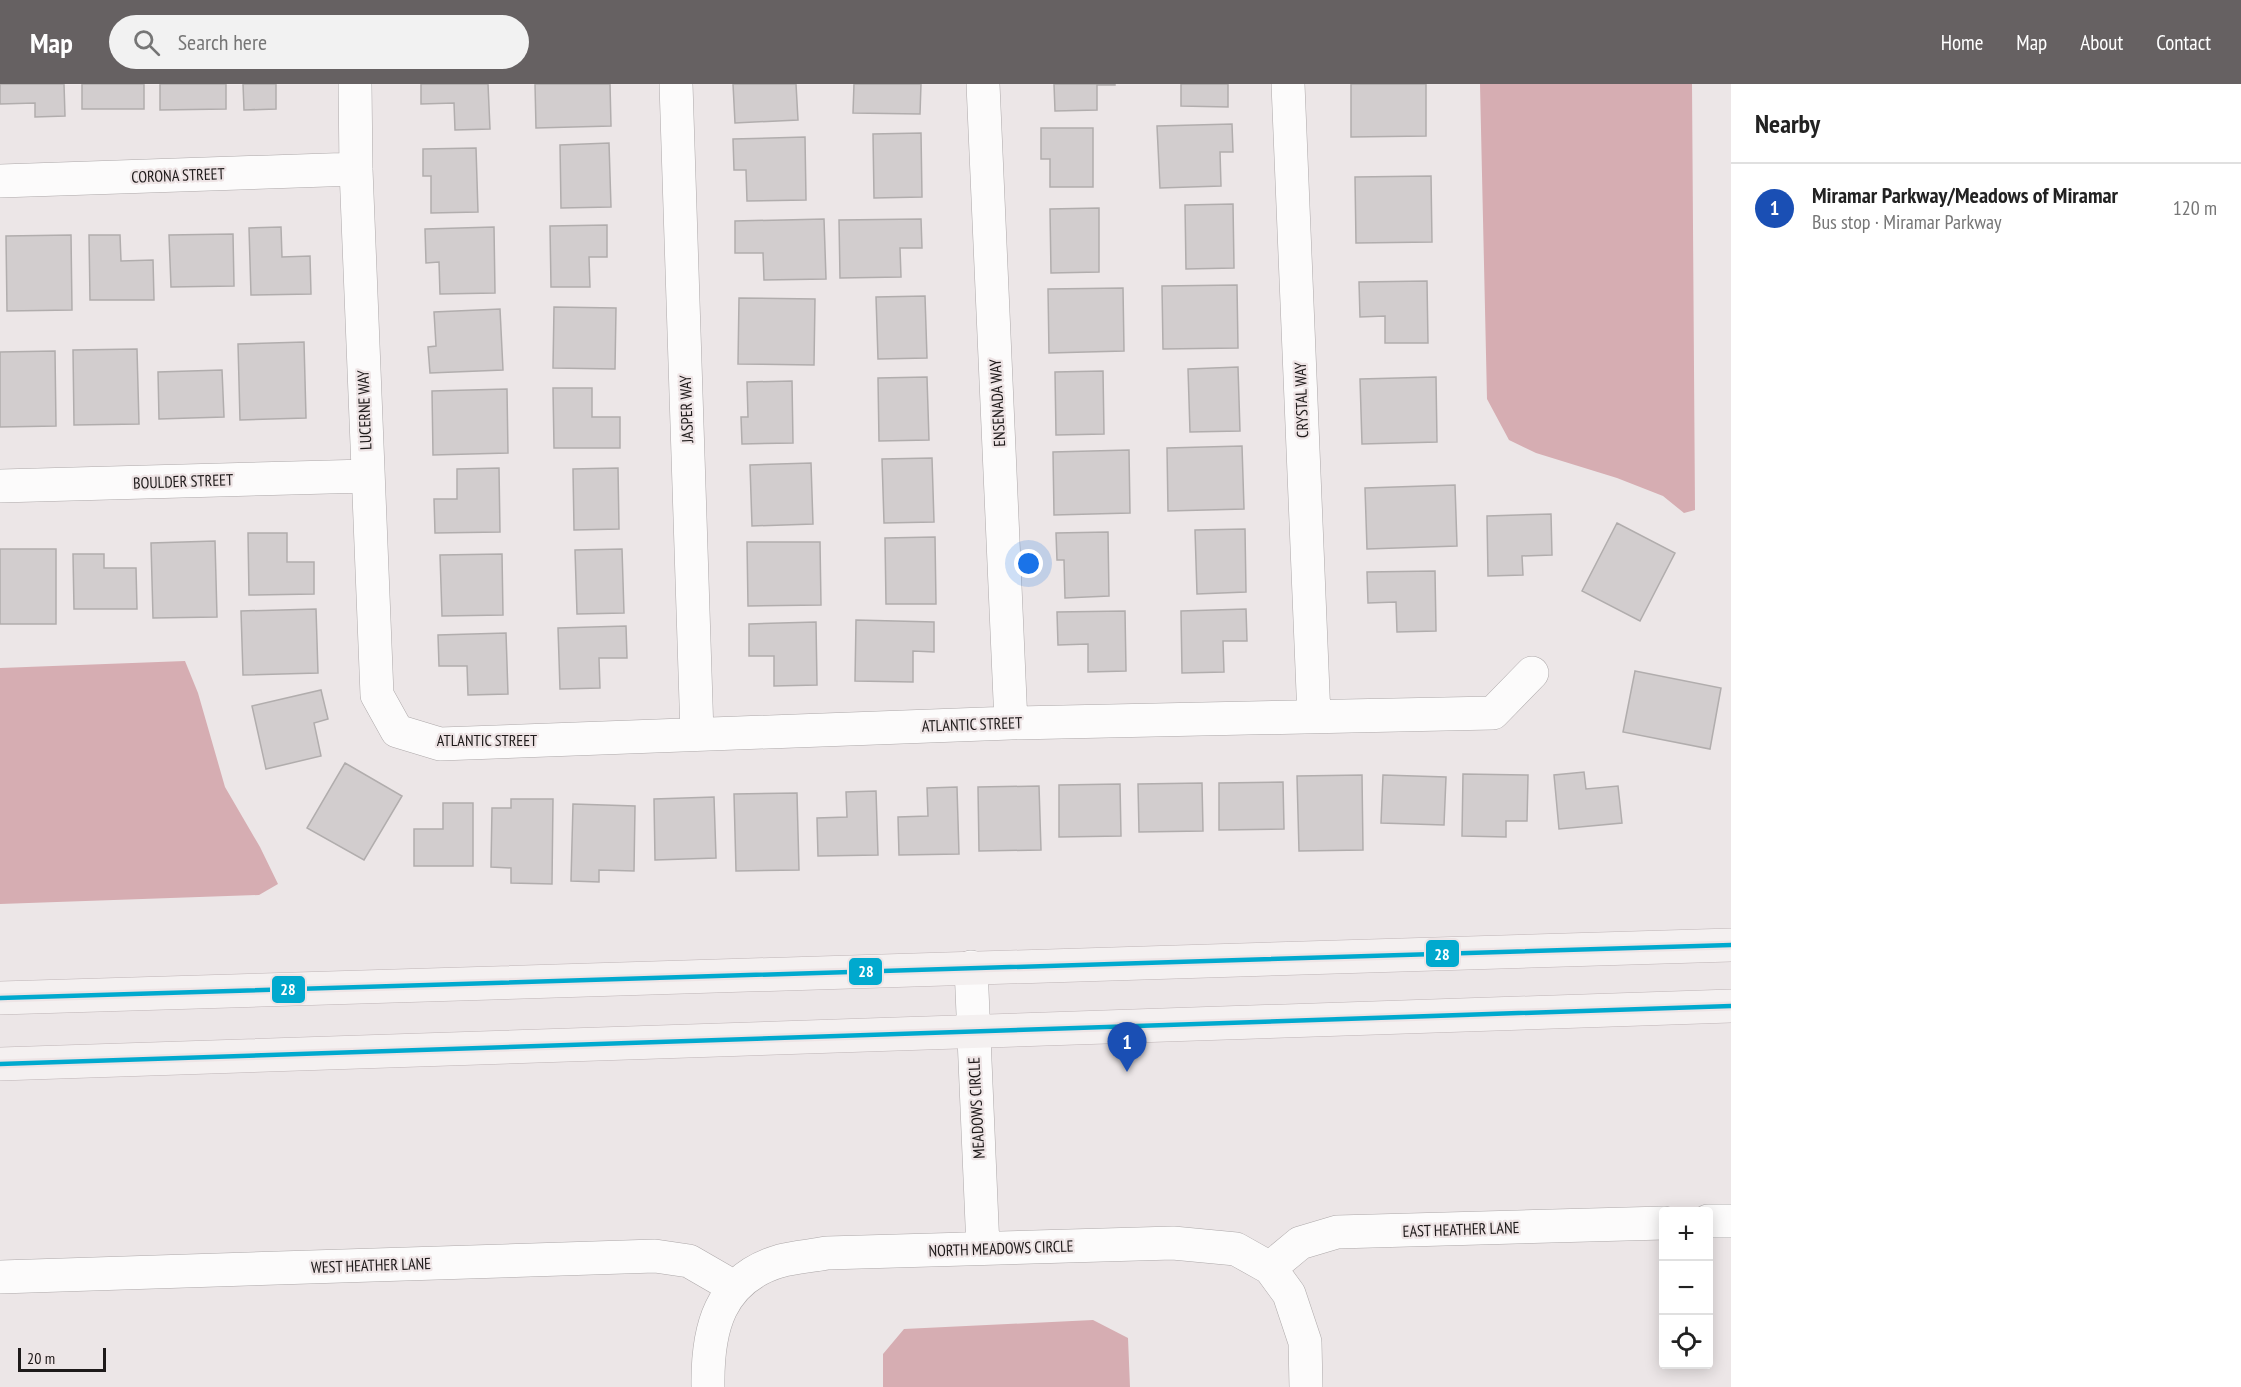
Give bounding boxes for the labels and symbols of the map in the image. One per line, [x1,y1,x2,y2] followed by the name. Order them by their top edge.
[131,163,225,187] street label: CORONA STREET
[985,358,1009,447] street label: ENSENADA WAY
[1290,361,1312,438] street label: CRYSTAL WAY
[353,369,375,450] street label: LUCERNE WAY
[675,374,697,444] street label: JASPER WAY
[133,469,233,493] street label: BOULDER STREET
[1014,549,1043,578] your location
[921,712,1023,736] street label: ATLANTIC STREET
[437,730,537,750] street label: ATLANTIC STREET
[1425,939,1460,968] line badge: 28
[1434,944,1450,964] text: 28
[848,957,883,986] line badge: 28
[858,961,874,981] text: 28
[271,975,306,1004] line badge: 28
[280,979,296,999] text: 28
[1108,1022,1146,1072] pin: 1
[963,1057,989,1159] street label: MEADOWS CIRCLE
[1402,1217,1520,1241] street label: EAST HEATHER LANE
[928,1235,1074,1261] street label: NORTH MEADOWS CIRCLE
[311,1253,431,1277] street label: WEST HEATHER LANE
[18,1345,106,1372] scale bar

